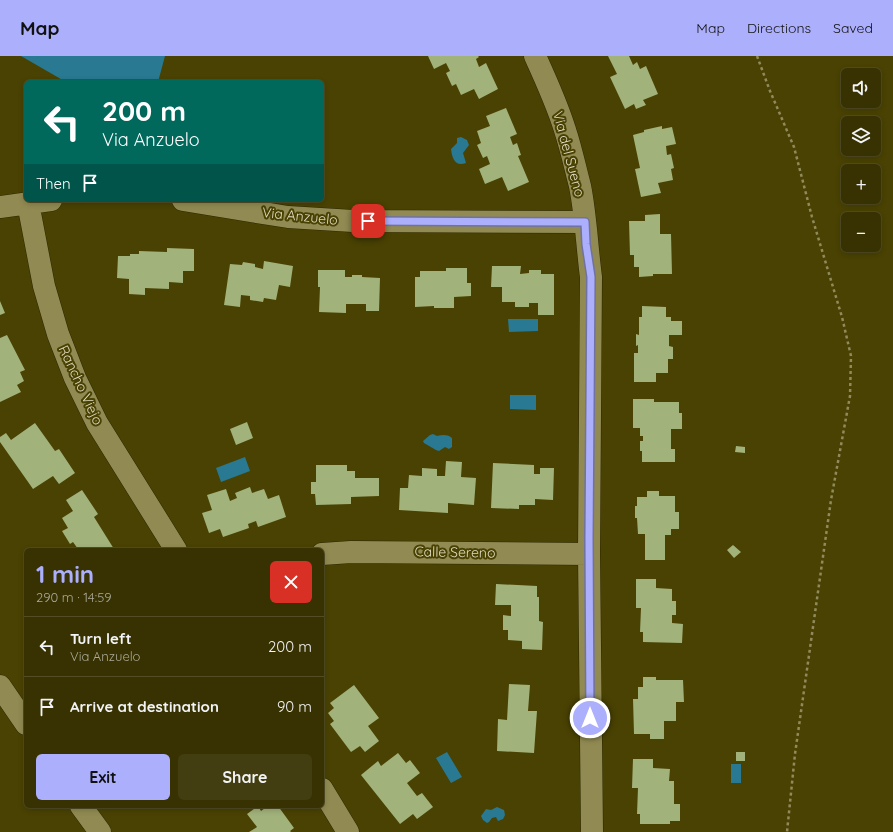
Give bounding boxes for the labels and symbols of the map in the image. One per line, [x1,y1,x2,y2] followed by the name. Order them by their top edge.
[549,109,589,199] street label: Via del Sueno
[261,203,339,229] street label: Via Anzuelo
[351,204,385,238] pin
[55,342,107,428] street label: Rancho Viejo
[414,542,496,562] street label: Calle Sereno
[569,697,611,739] position arrow

